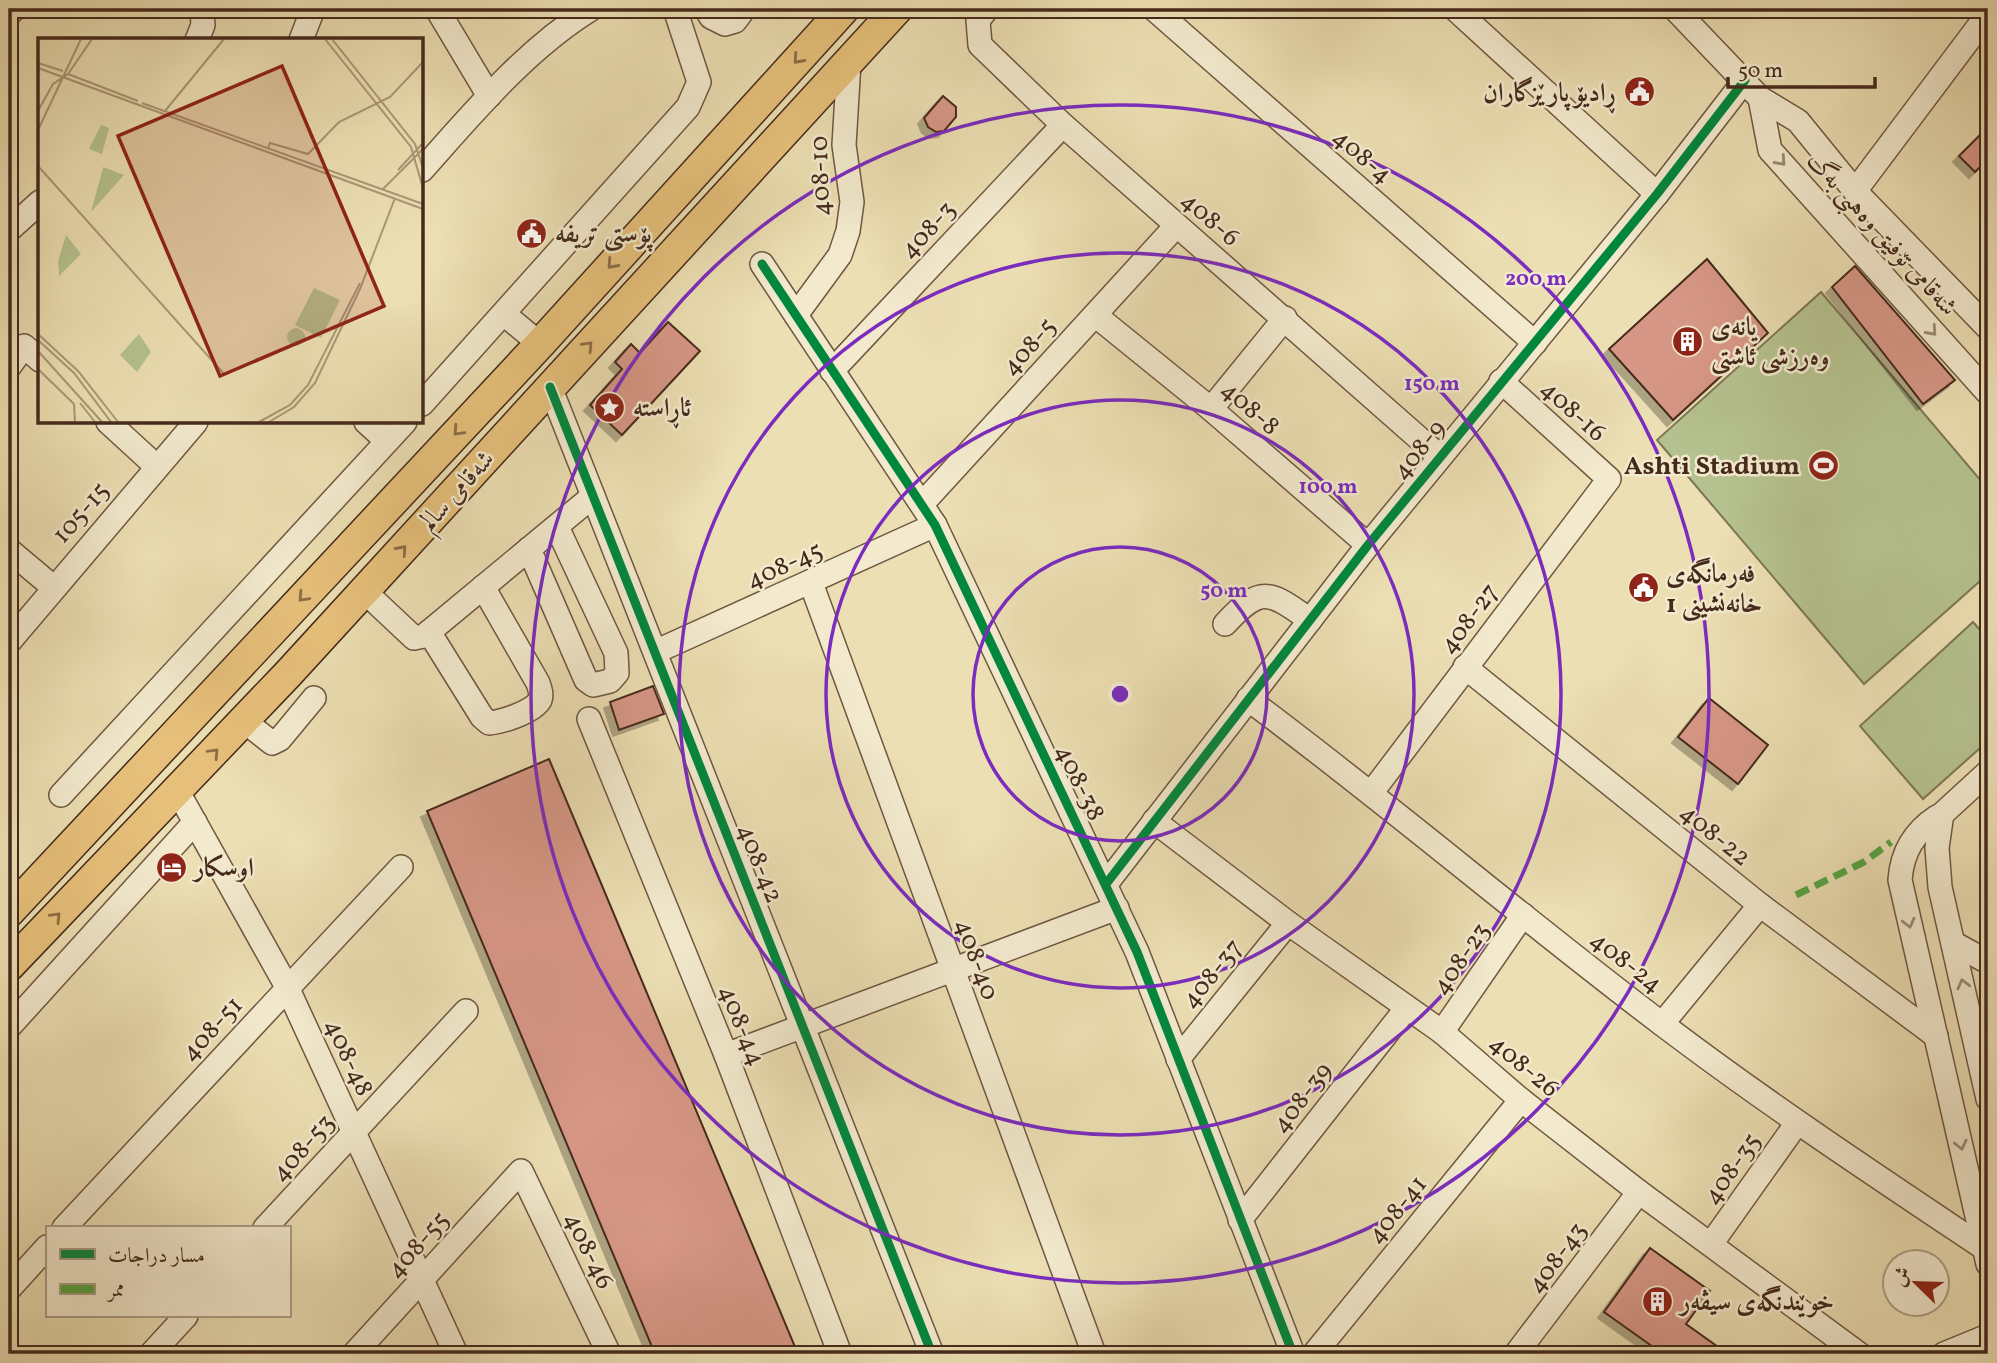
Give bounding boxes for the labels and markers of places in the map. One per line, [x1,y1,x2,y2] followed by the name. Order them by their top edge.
[1622,75,1656,109] public building icon: ڕادیۆ پارێزگاران
[1483,76,1616,114] place label: ڕادیۆ پارێزگاران
[515,216,549,250] public building icon: پۆستی تریفە
[555,217,654,253] place label: پۆستی تریفە
[1711,310,1829,376] place label: یانەی وەرزشی ئاشتی
[1671,324,1705,358] building icon: یانەی وەرزشی ئاشتی
[593,390,627,424] place icon: ئاڕاستە
[633,391,692,429] place label: ئاڕاستە
[1806,448,1840,482] sports icon: Ashti Stadium
[1624,449,1800,485] place label: Ashti Stadium
[1666,557,1762,623] place label: فەرمانگەی خانەنشینی 1
[1626,571,1660,605] public building icon: فەرمانگەی خانەنشینی 1
[1108,682,1132,706] centre of rings
[154,850,188,884] hotel icon: اوسكار
[191,851,254,887] place label: اوسكار
[1640,1284,1674,1318] building icon: خوێندنگەی سیڤەر
[1677,1285,1834,1321] place label: خوێندنگەی سیڤەر

